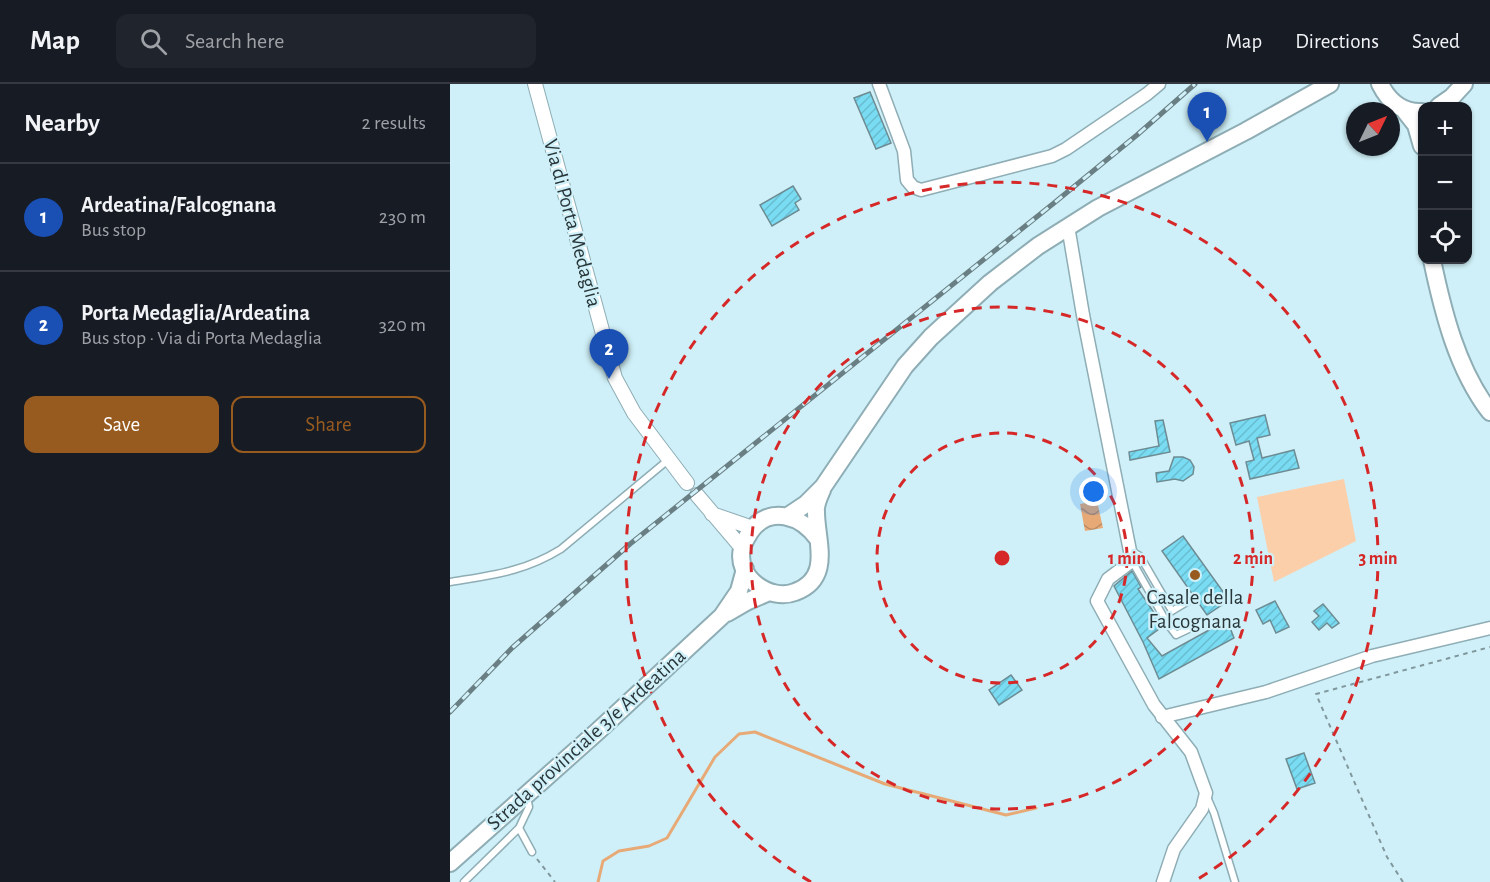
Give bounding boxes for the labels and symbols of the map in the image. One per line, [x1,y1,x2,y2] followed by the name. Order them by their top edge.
[1188,92,1227,142] pin: 1
[1346,102,1400,156] north arrow
[540,137,605,310] street label: Via di Porta Medaglia
[590,330,628,379] pin: 2
[1079,477,1108,506] your location
[992,548,1012,568] centre of rings
[1108,550,1146,568] text: 1 min
[1233,550,1273,568] text: 2 min
[1358,550,1398,568] text: 3 min
[1188,568,1202,582] marker: Casale della Falcognana
[1146,587,1244,632] place label: Casale della Falcognana
[483,645,690,834] street label: Strada provinciale 3/e Ardeatina

